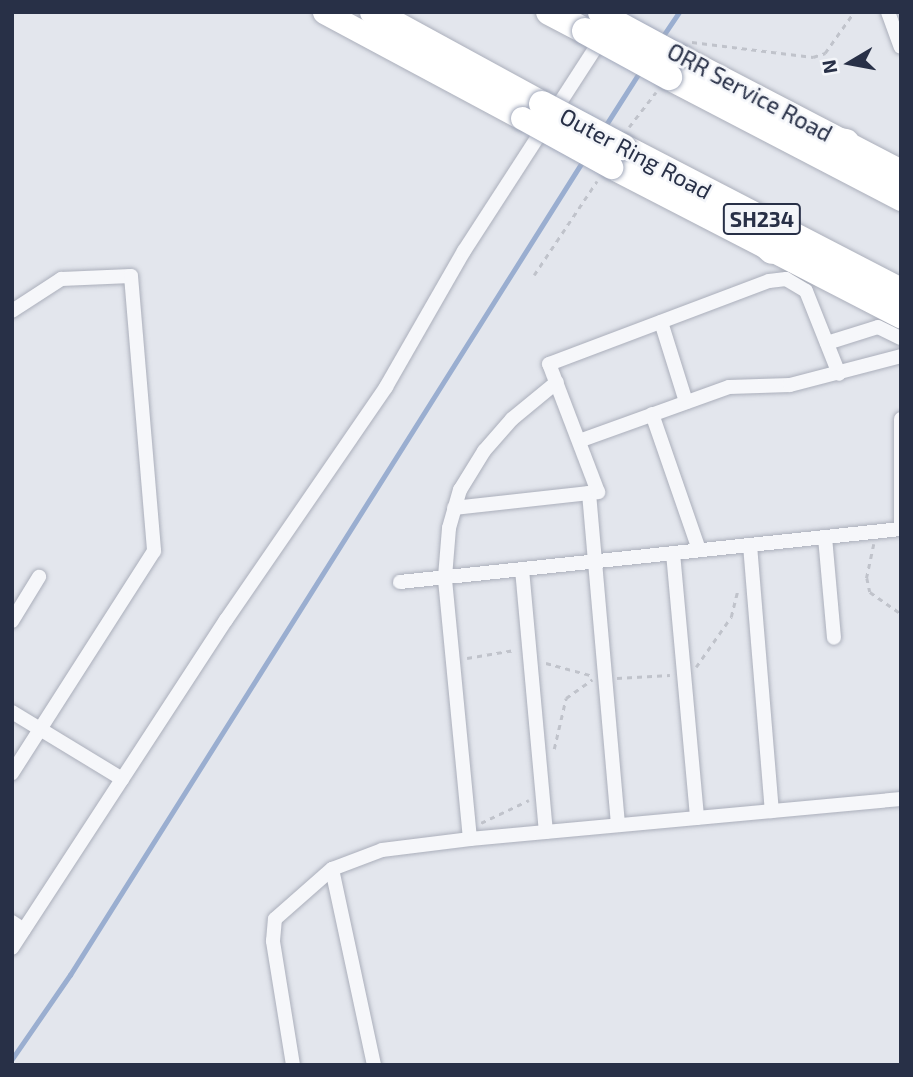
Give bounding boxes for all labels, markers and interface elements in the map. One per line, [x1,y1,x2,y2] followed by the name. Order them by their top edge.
[815,28,885,98] north arrow
[663,37,837,147] street label: ORR Service Road
[816,58,841,75] text: N
[555,101,717,205] street label: Outer Ring Road
[722,202,802,236] road number: SH234

